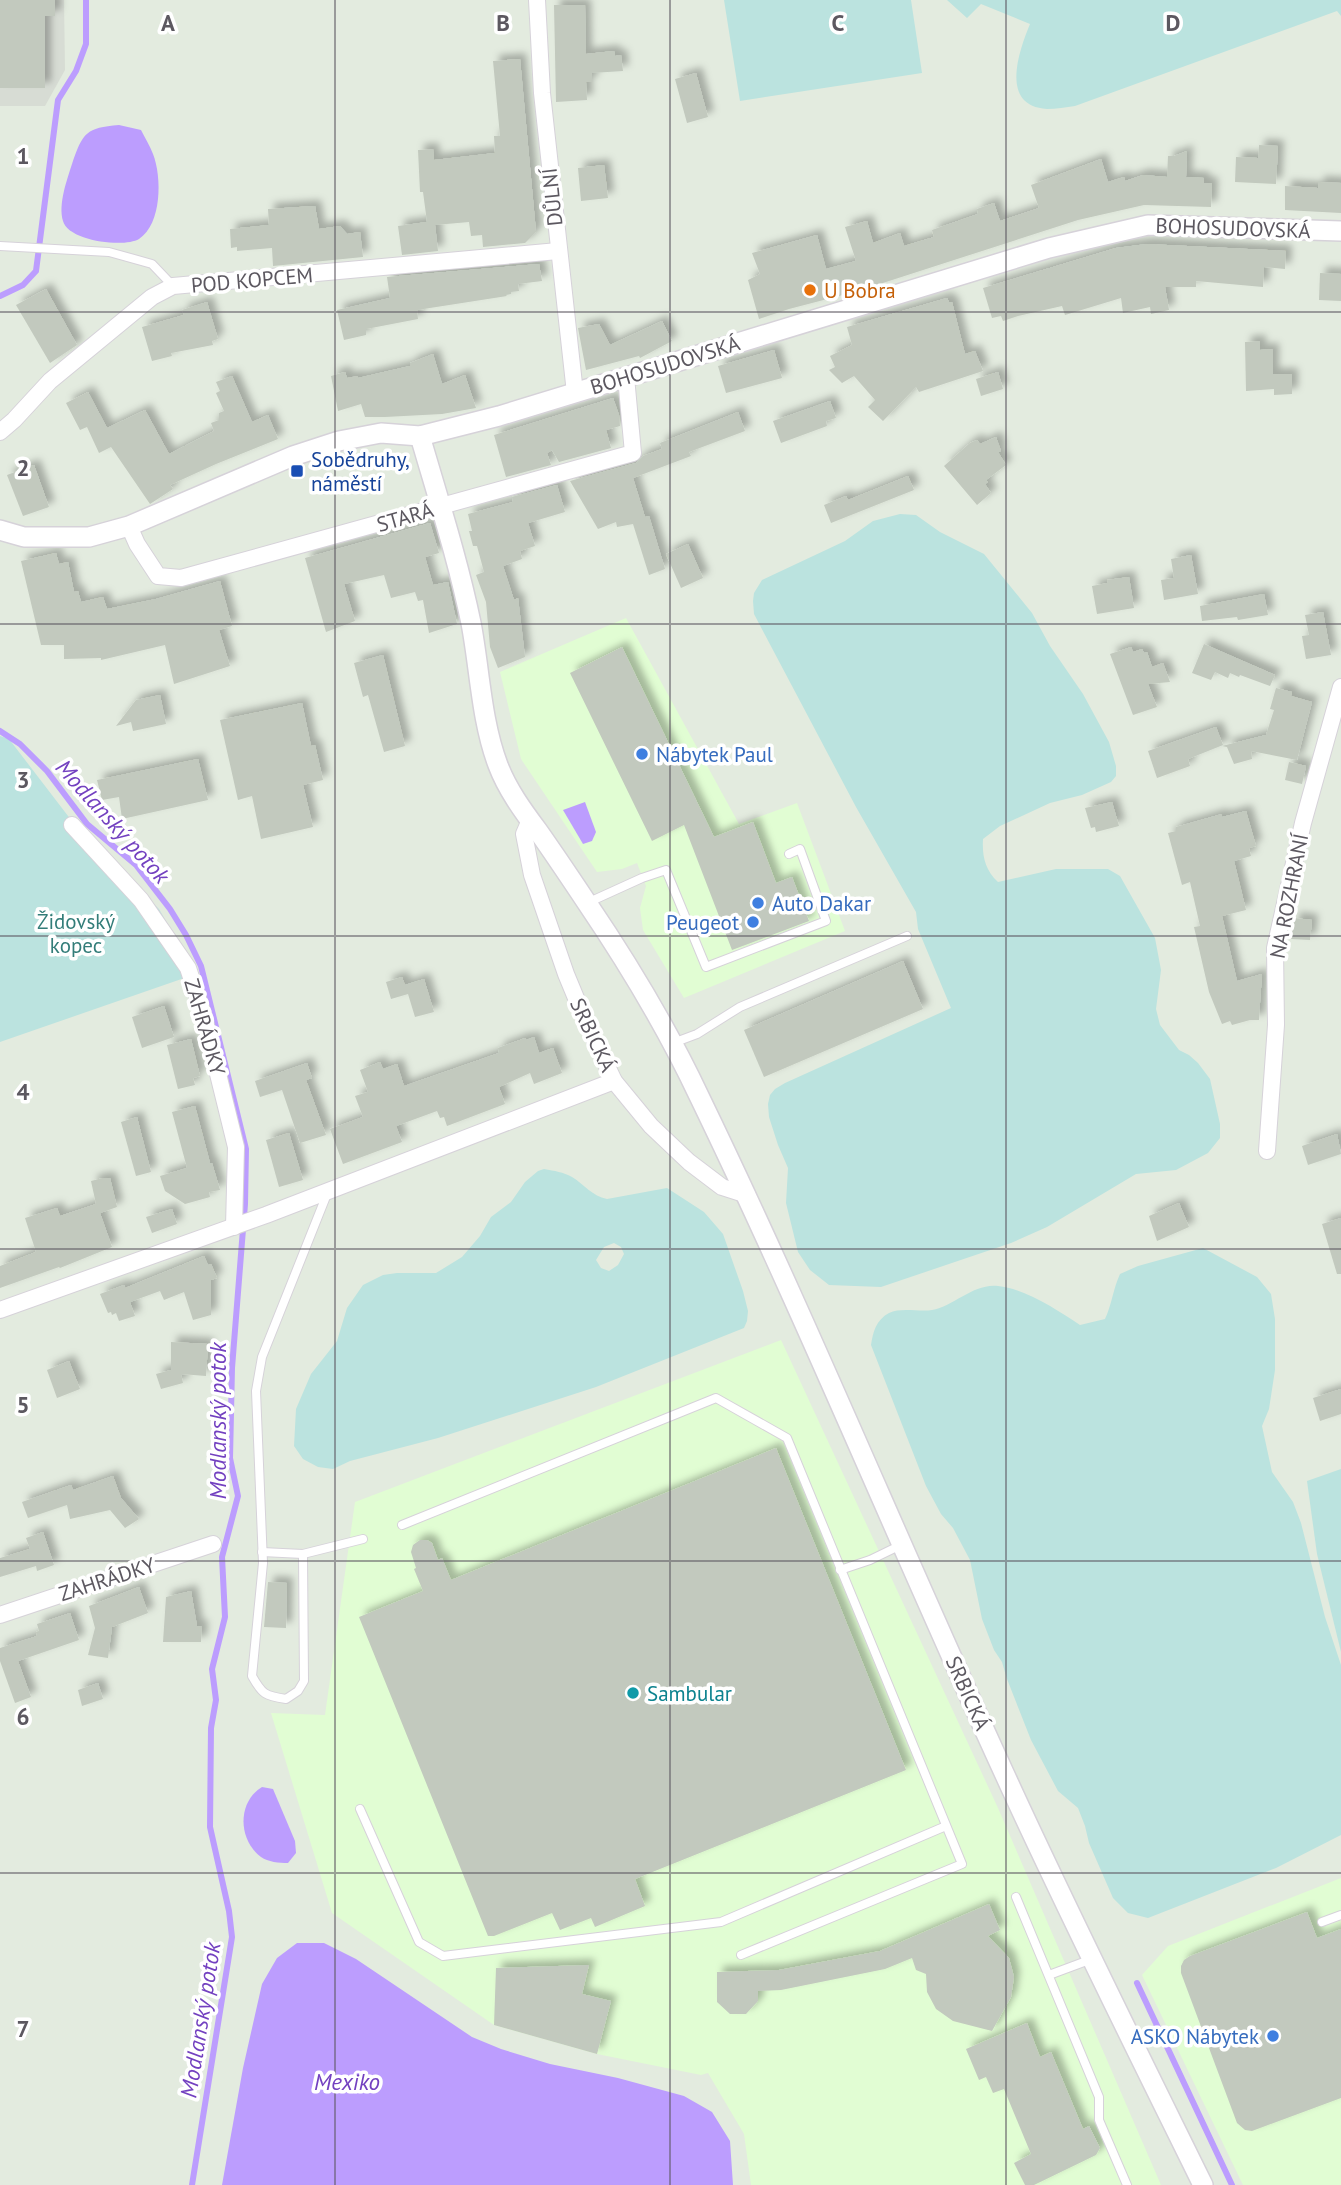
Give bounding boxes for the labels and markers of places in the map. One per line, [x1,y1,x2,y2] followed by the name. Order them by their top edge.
[824,277,896,304] place label: U Bobra
[802,282,818,298] marker: U Bobra
[311,446,410,497] place label: Sobědruhy, náměstí
[289,463,305,479] marker: Sobědruhy, náměstí
[656,741,773,768] place label: Nábytek Paul
[634,746,650,762] marker: Nábytek Paul
[772,890,871,917] place label: Auto Dakar
[750,895,766,911] marker: Auto Dakar
[666,909,739,936] place label: Peugeot
[745,914,761,930] marker: Peugeot
[647,1680,732,1707] place label: Sambular
[625,1685,641,1701] marker: Sambular
[1131,2023,1259,2050] place label: ASKO Nábytek
[1265,2028,1281,2044] marker: ASKO Nábytek

